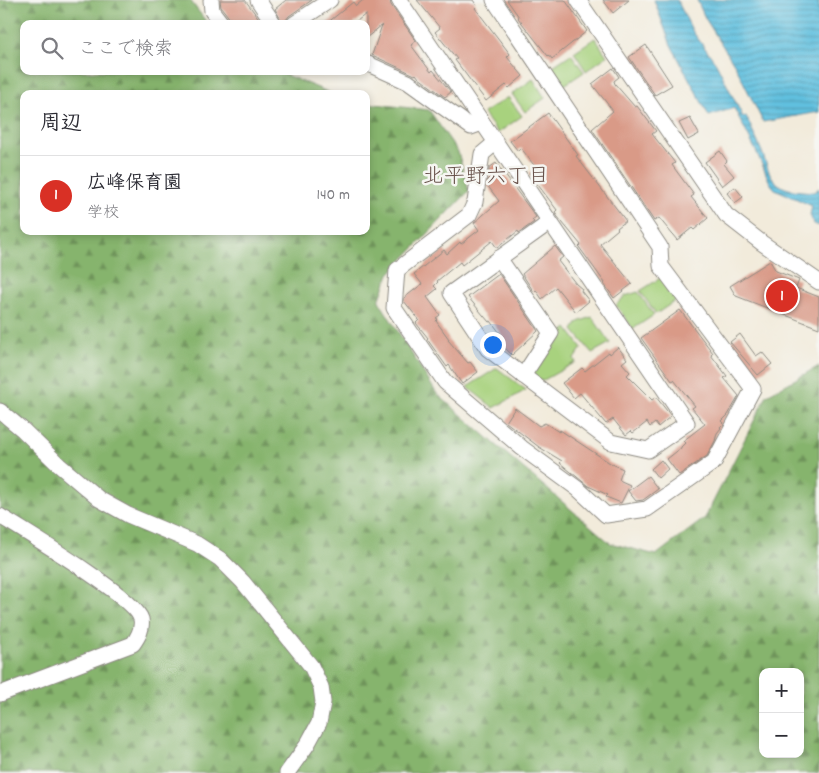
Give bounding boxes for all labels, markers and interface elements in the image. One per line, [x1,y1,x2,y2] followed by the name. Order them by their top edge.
[20,20,370,75] search box
[38,34,66,62] icon: search
[78,37,173,64] text: ここで検索
[40,110,82,140] text: 周辺
[423,163,549,193] district label: 北平野六丁目
[87,171,182,198] text: 広峰保育園
[54,184,58,207] text: 1
[316,184,350,207] text: 140 m
[87,202,119,225] text: 学校
[766,277,798,315] pin: 1
[480,332,506,358] your location
[759,668,804,758] map controls
[759,668,804,713] button: +
[759,713,804,758] button: −

